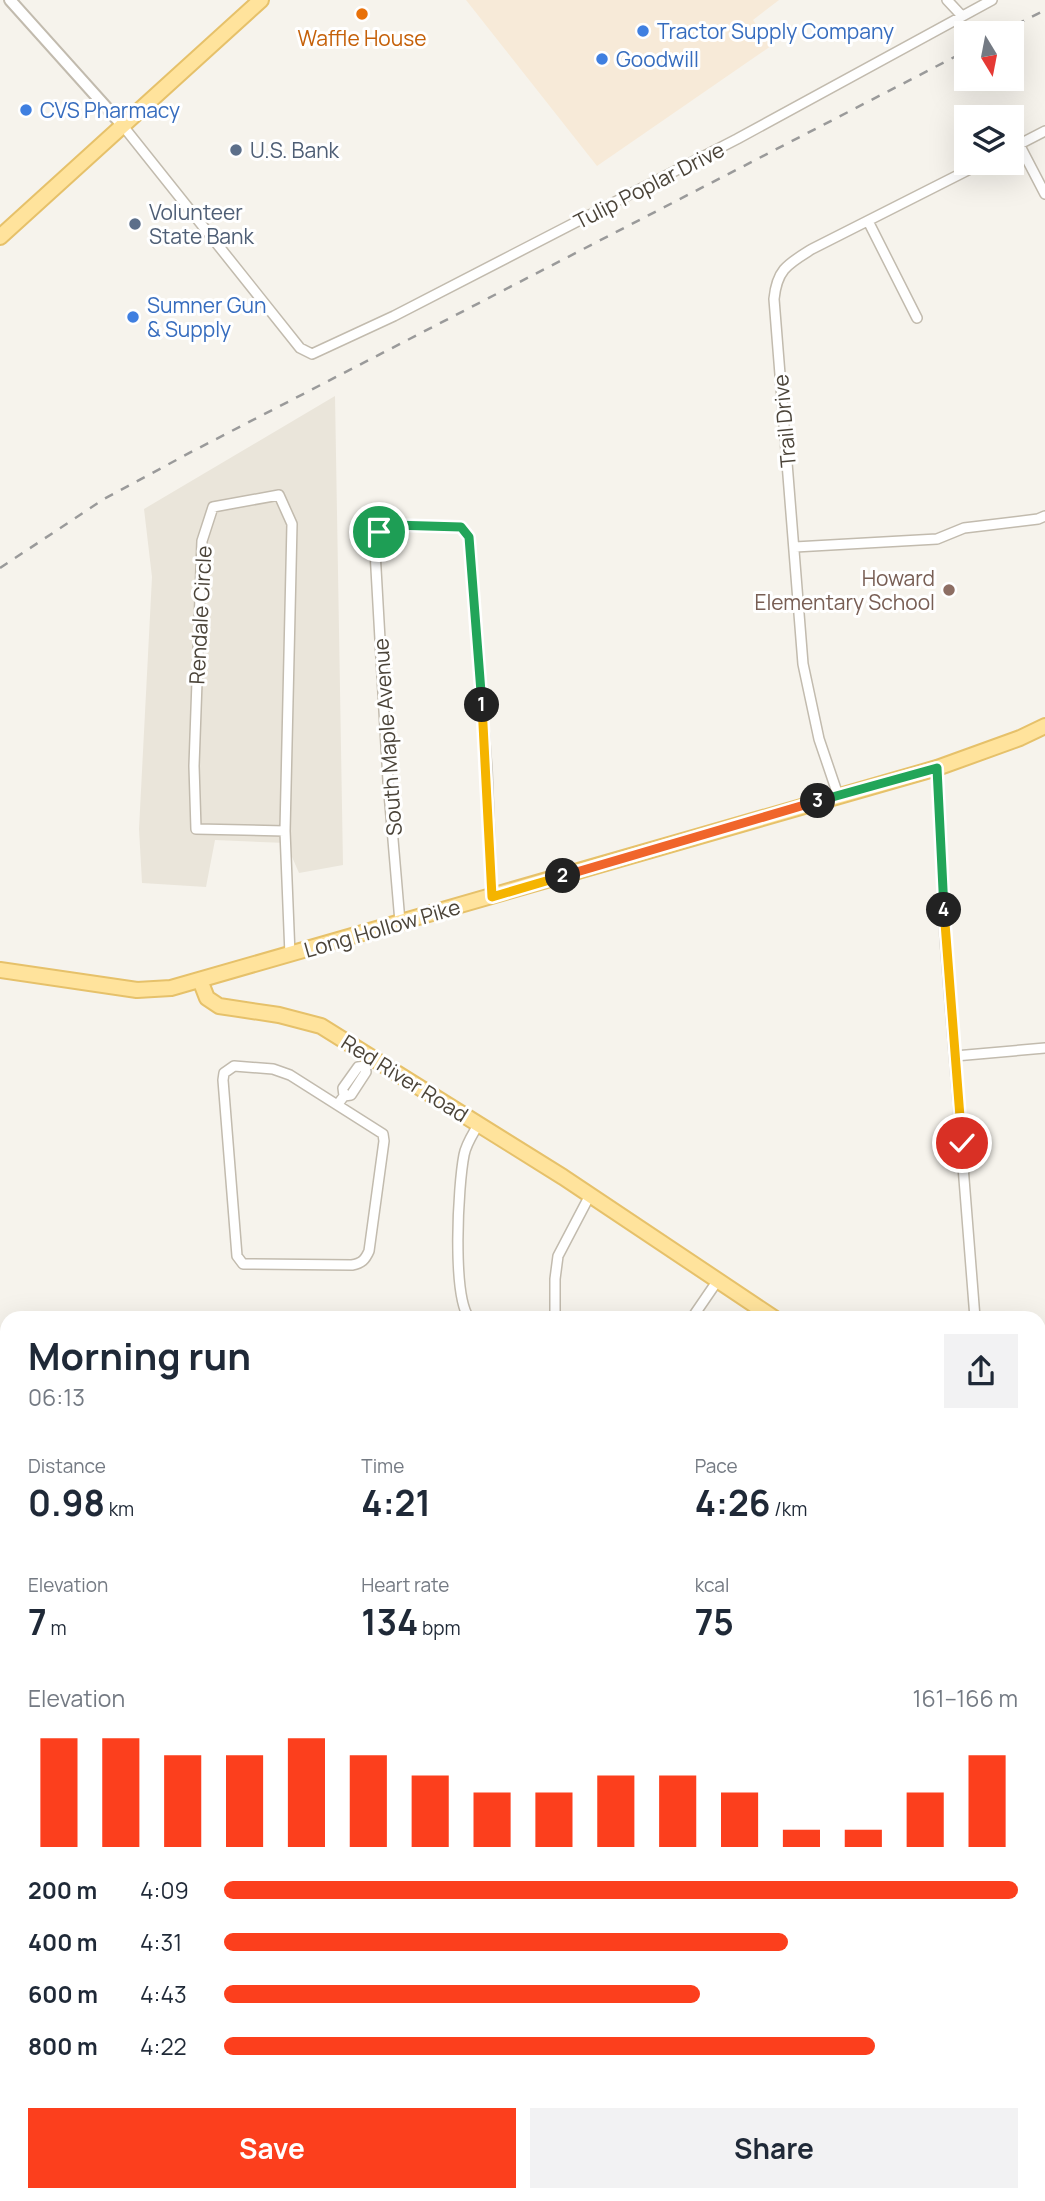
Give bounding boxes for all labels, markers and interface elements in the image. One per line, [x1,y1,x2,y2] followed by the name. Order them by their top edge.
[354,6,370,22] marker: Waffle House
[657,17,894,45] place label: Tractor Supply Company
[954,21,1024,91] north arrow
[954,21,1024,175] map controls
[635,23,651,39] marker: Tractor Supply Company
[298,24,427,52] place label: Waffle House
[616,45,699,73] place label: Goodwill
[594,51,610,67] marker: Goodwill
[40,96,180,124] place label: CVS Pharmacy
[18,102,34,118] marker: CVS Pharmacy
[954,105,1024,175] button: layers
[569,135,729,235] street label: Tulip Poplar Drive
[250,136,340,164] place label: U.S. Bank
[228,142,244,158] marker: U.S. Bank
[149,198,254,250] place label: Volunteer State Bank
[127,216,143,232] marker: Volunteer State Bank
[147,291,266,343] place label: Sumner Gun & Supply
[125,309,141,325] marker: Sumner Gun & Supply
[766,373,802,469] street label: Trail Drive
[349,502,409,562] pin
[360,513,398,551] icon: arrive
[182,545,218,685] street label: Rendale Circle
[754,564,935,616] place label: Howard Elementary School
[941,582,957,598] marker: Howard Elementary School
[366,637,408,837] street label: South Maple Avenue
[464,688,500,722] pin: 1
[477,691,486,717] text: 1
[800,784,836,818] pin: 3
[812,787,823,813] text: 3
[546,858,580,894] pin: 2
[557,862,568,888] text: 2
[301,892,463,964] street label: Long Hollow Pike
[926,892,962,928] pin: 4
[938,896,949,922] text: 4
[336,1028,474,1128] street label: Red River Road
[932,1113,992,1173] pin
[943,1124,981,1162] icon: check
[28,1329,251,1381] text: Morning run
[944,1334,1018,1408] button: share
[28,1381,85,1413] text: 06:13
[28,1453,106,1479] text: Distance
[361,1453,404,1479] text: Time
[695,1453,738,1479] text: Pace
[28,1479,105,1527] text: 0.98
[361,1479,431,1527] text: 4:21
[695,1479,771,1527] text: 4:26
[105,1496,134,1522] text: km
[771,1496,807,1522] text: /km
[28,1572,108,1598] text: Elevation
[361,1572,449,1598] text: Heart rate
[695,1572,729,1598] text: kcal
[28,1598,47,1646] text: 7
[361,1598,418,1646] text: 134
[695,1598,734,1646] text: 75
[47,1615,67,1641] text: m
[418,1615,461,1641] text: bpm
[28,1682,125,1714] text: Elevation
[913,1682,1018,1714] text: 161–166 m
[28,1874,97,1906] text: 200 m
[140,1874,189,1906] text: 4:09
[28,1926,98,1958] text: 400 m
[140,1926,182,1958] text: 4:31
[28,1978,98,2010] text: 600 m
[140,1978,187,2010] text: 4:43
[28,2030,98,2062] text: 800 m
[140,2030,187,2062] text: 4:22
[28,2108,516,2188] button: Save
[530,2108,1018,2188] button: Share

